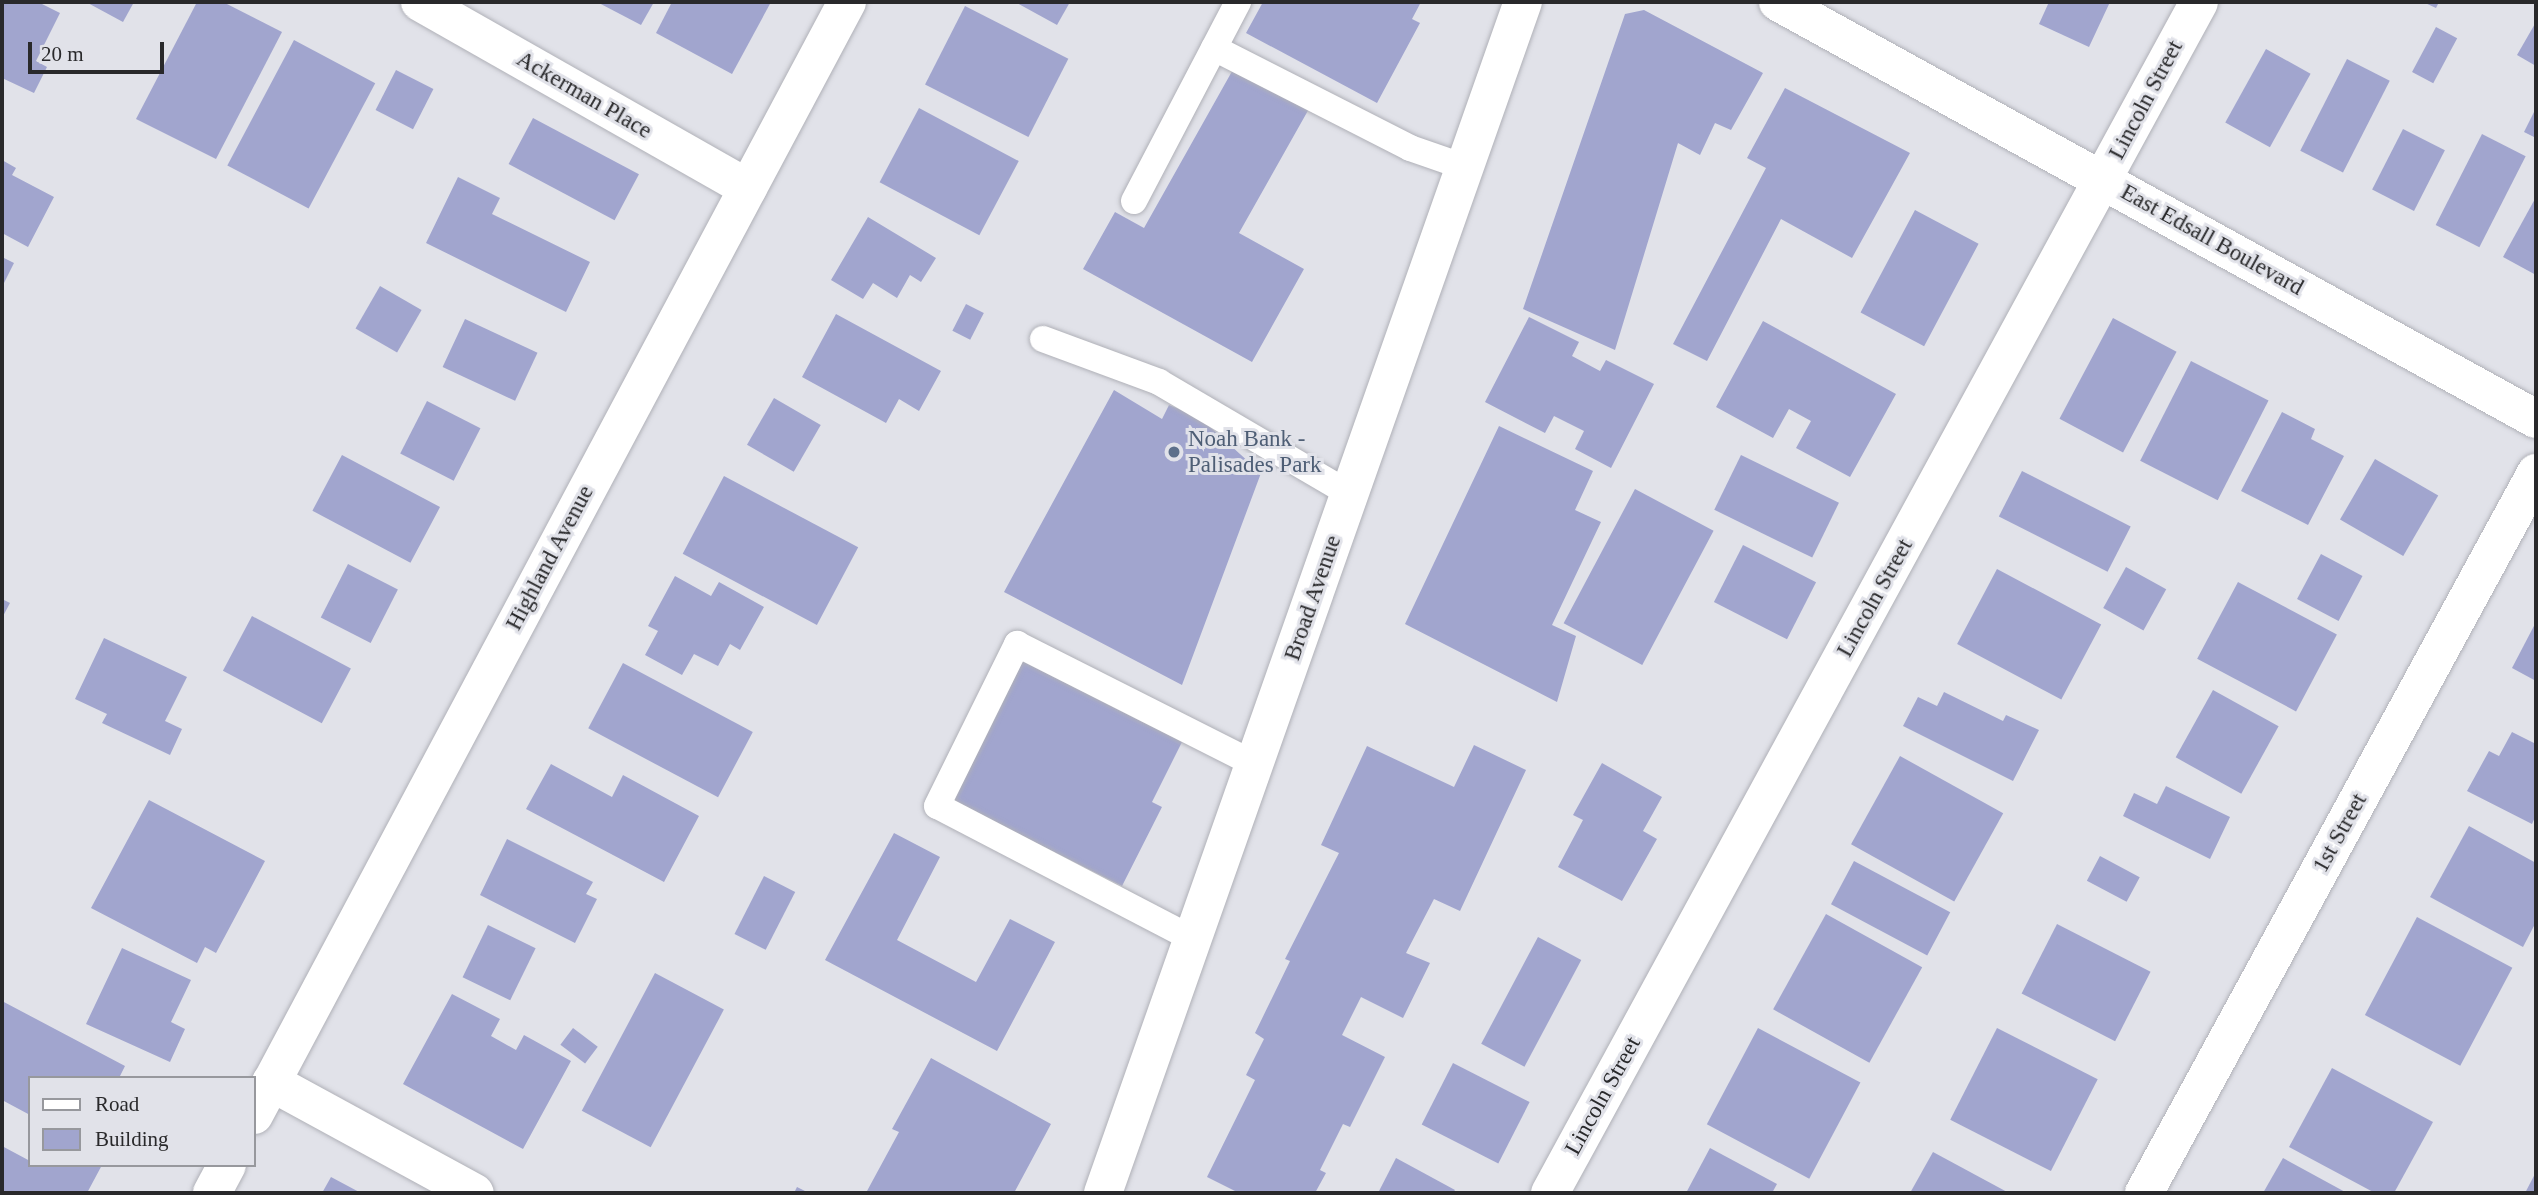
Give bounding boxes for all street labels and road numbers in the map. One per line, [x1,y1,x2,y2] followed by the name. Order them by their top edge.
[2103,36,2189,164] street label: Lincoln Street
[512,45,656,145] street label: Ackerman Place
[2116,178,2308,302] street label: East Edsall Boulevard
[500,480,600,636] street label: Highland Avenue
[1279,531,1347,665] street label: Broad Avenue
[1831,534,1919,662] street label: Lincoln Street
[2307,789,2373,877] street label: 1st Street
[1559,1032,1647,1160] street label: Lincoln Street

